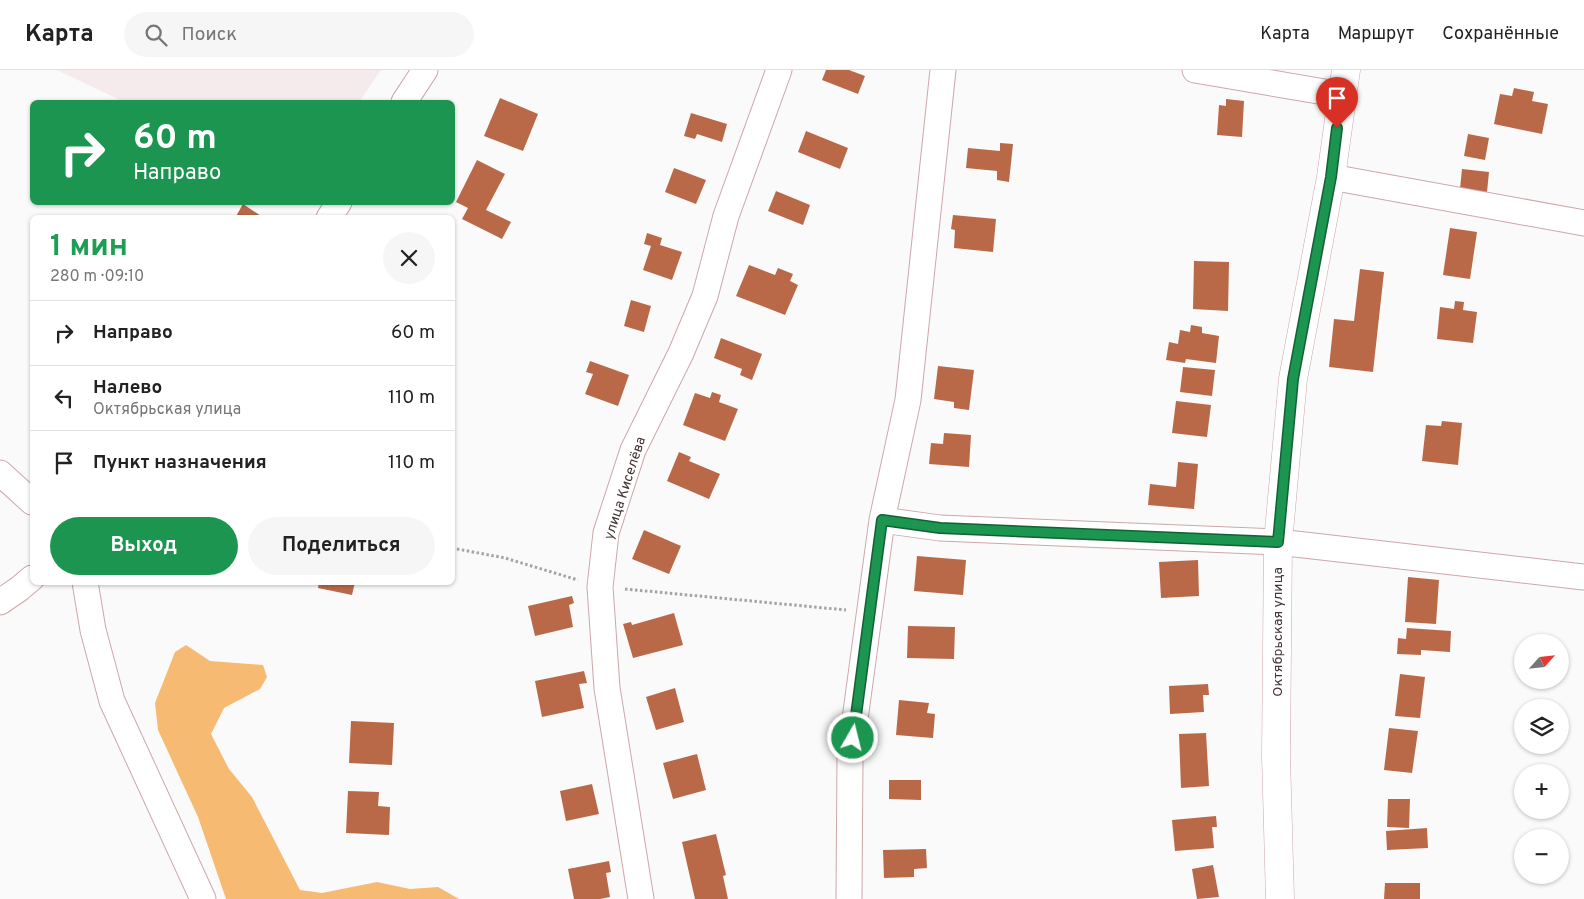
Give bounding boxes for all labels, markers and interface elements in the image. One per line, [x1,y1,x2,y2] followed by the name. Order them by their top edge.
[124,12,474,57] search box
[25,20,94,50] text: Карта
[142,21,170,49] icon: search
[182,23,237,47] text: Поиск
[1260,23,1310,46] text: Карта
[1338,23,1414,46] text: Маршрут
[1442,23,1559,46] text: Сохранённые
[1316,77,1358,128] pin
[1323,84,1351,112] icon: arrive
[133,117,217,161] text: 60 m
[50,120,115,185] icon: right
[133,160,221,187] text: Направо
[50,229,128,266] text: 1 мин
[383,232,435,284] button: close
[50,267,144,287] text: 280 m · 09:10
[50,319,78,347] icon: right
[93,321,173,345] text: Направо
[391,321,435,345] text: 60 m
[93,376,162,400] text: Налево
[50,384,78,412] icon: left
[388,386,435,410] text: 110 m
[93,400,241,420] text: Октябрьская улица
[601,435,650,542] street label: улица Киселёва
[50,449,78,477] icon: arrive
[93,451,267,475] text: Пункт назначения
[388,451,435,475] text: 110 m
[50,517,238,575] button: Выход
[248,517,435,575] button: Поделиться
[1270,567,1287,697] street label: Октябрьская улица
[1514,634,1569,689] north arrow
[1514,634,1569,884] map controls
[1514,699,1569,754] button: layers
[826,711,878,763] position arrow
[1514,764,1569,819] button: +
[1514,829,1569,884] button: −

